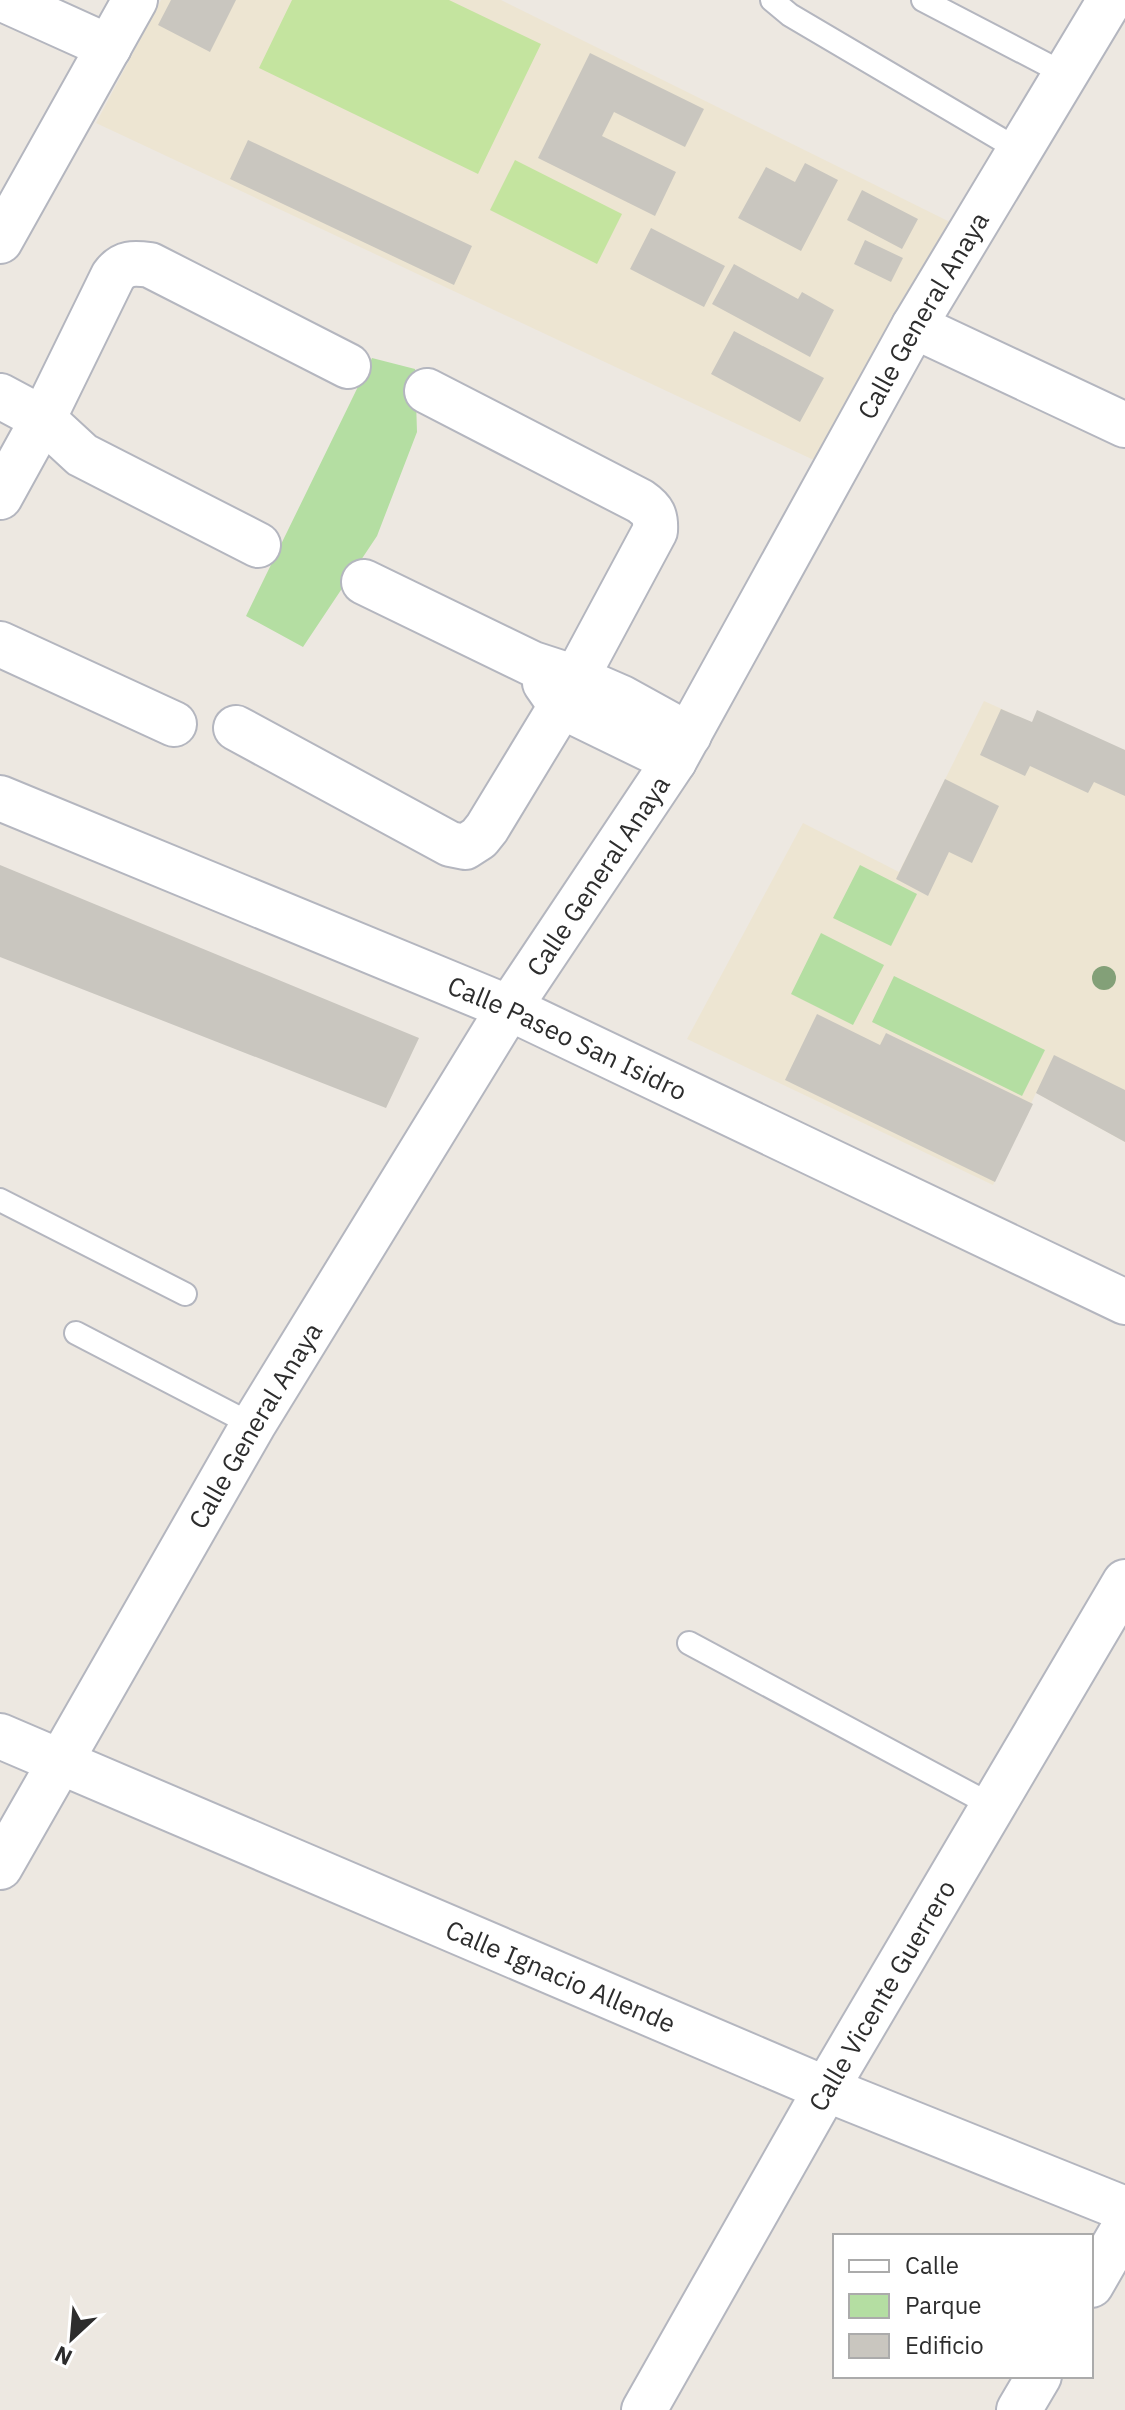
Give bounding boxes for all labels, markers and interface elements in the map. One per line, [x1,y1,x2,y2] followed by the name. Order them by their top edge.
[849,205,996,425] street label: Calle General Anaya
[518,769,677,982] street label: Calle General Anaya
[443,968,693,1108] street label: Calle Paseo San Isidro
[180,1316,329,1534] street label: Calle General Anaya
[800,1873,963,2117] street label: Calle Vicente Guerrero
[441,1912,681,2040] street label: Calle Ignacio Allende
[833,2234,1093,2378] legend
[905,2249,959,2281] text: Calle
[905,2289,982,2321] text: Parque
[32,2298,112,2378] north arrow
[905,2329,984,2361] text: Edificio
[49,2340,77,2373] text: N

